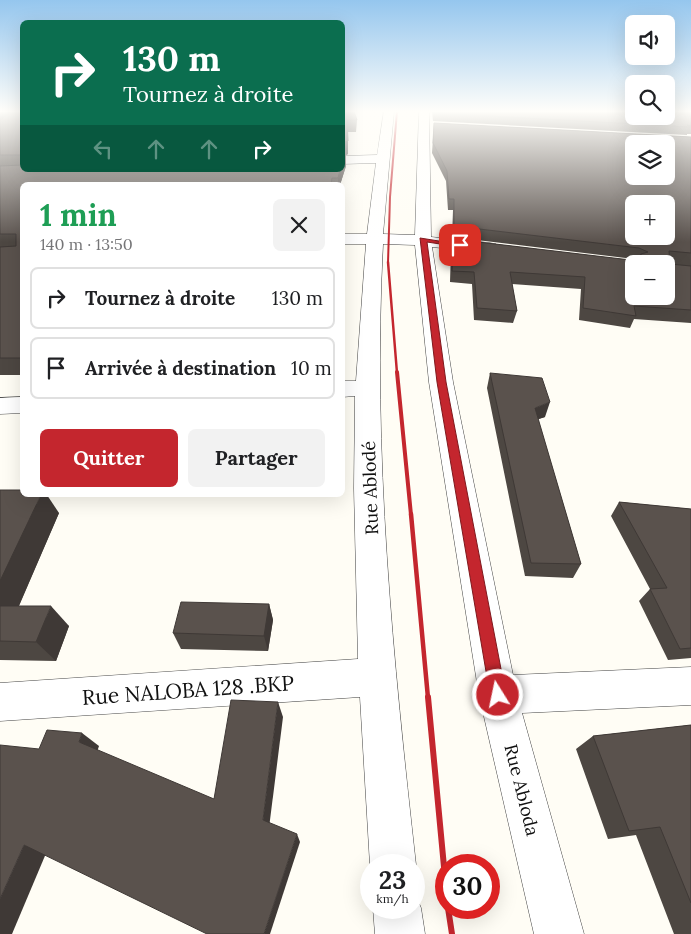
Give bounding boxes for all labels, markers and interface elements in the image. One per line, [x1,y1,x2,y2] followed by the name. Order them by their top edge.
[625,15,675,305] map controls
[625,15,675,65] button: sound
[123,36,220,81] text: 130 m
[40,40,105,105] icon: right
[625,75,675,125] button: search
[123,80,293,108] text: Tournez à droite
[89,135,117,163] icon: left
[142,135,170,163] icon: ahead
[195,135,223,163] icon: ahead
[248,135,276,163] icon: right
[625,135,675,185] button: layers
[625,195,675,245] button: +
[40,196,117,234] text: 1 min
[273,199,325,251] button: close
[439,224,481,266] pin
[446,231,474,259] icon: arrive
[40,234,133,254] text: 140 m · 13:50
[625,255,675,305] button: −
[42,284,70,312] icon: right
[85,286,235,310] text: Tournez à droite
[272,286,323,310] text: 130 m
[42,354,70,382] icon: arrive
[85,356,276,380] text: Arrivée à destination
[291,356,332,380] text: 10 m
[40,429,178,487] button: Quitter
[188,429,325,487] button: Partager
[357,440,383,535] street label: Rue Ablodé
[471,668,523,720] position arrow
[81,669,295,711] street label: Rue NALOBA 128 .BKP
[499,742,545,838] street label: Rue Abloda
[435,854,500,919] speed limit sign: 30
[379,864,406,896] text: 23
[376,891,409,906] text: km/h

